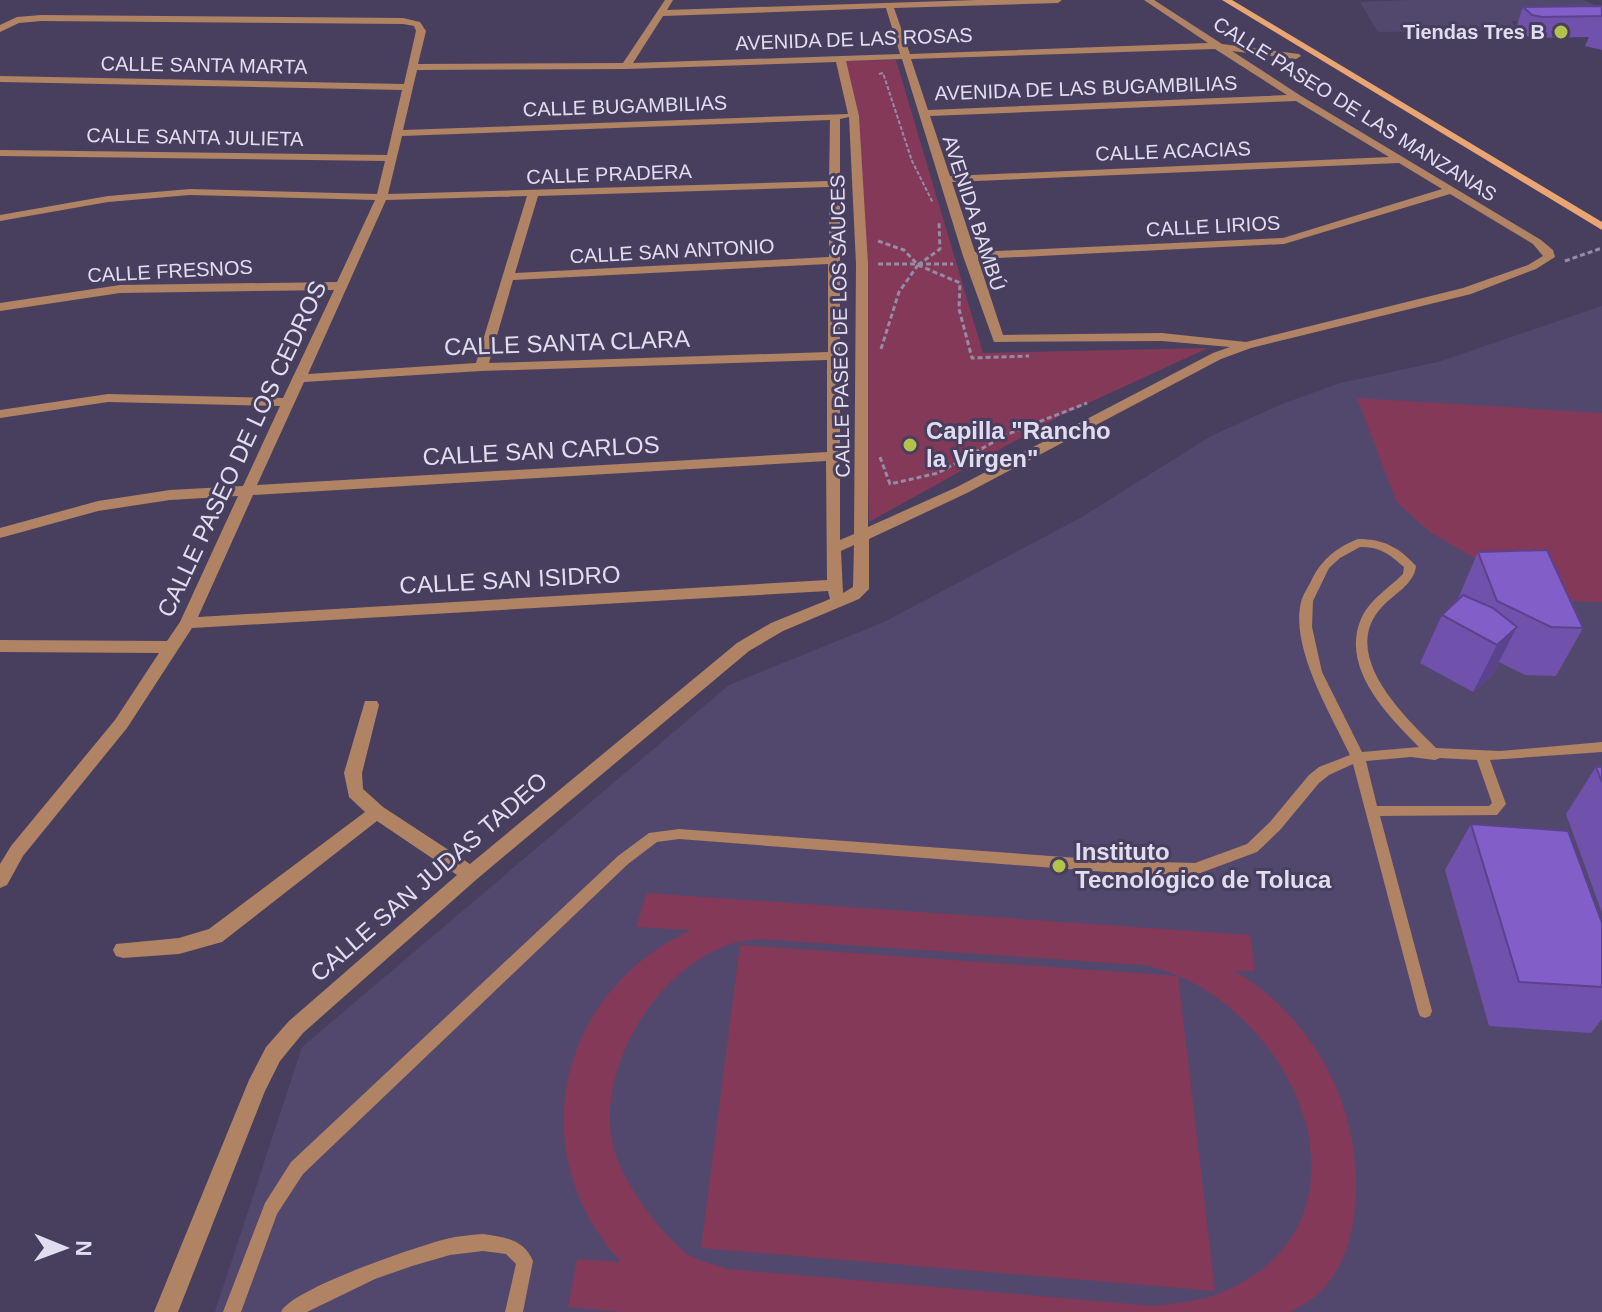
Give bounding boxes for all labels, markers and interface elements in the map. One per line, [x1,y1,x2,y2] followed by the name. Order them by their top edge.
[1209,12,1501,206] street label: CALLE PASEO DE LAS MANZANAS
[1403,21,1545,43] place label: Tiendas Tres B
[1552,23,1570,41] marker: Tiendas Tres B
[735,24,973,54] street label: AVENIDA DE LAS ROSAS
[100,52,308,78] street label: CALLE SANTA MARTA
[934,72,1238,104] street label: AVENIDA DE LAS BUGAMBILIAS
[522,91,728,121] street label: CALLE BUGAMBILIAS
[86,124,304,150] street label: CALLE SANTA JULIETA
[939,133,1009,293] street label: AVENIDA BAMBÚ
[1095,137,1251,165] street label: CALLE ACACIAS
[526,160,693,188] street label: CALLE PRADERA
[826,174,854,478] street label: CALLE PASEO DE LOS SAUCES
[1145,211,1281,241] street label: CALLE LIRIOS
[569,235,775,267] street label: CALLE SAN ANTONIO
[87,256,253,286] street label: CALLE FRESNOS
[152,276,331,621] street label: CALLE PASEO DE LOS CEDROS
[443,325,691,360] street label: CALLE SANTA CLARA
[926,417,1111,472] place label: Capilla "Rancho la Virgen"
[422,431,660,470] street label: CALLE SAN CARLOS
[901,436,919,454] marker: Capilla "Rancho la Virgen"
[399,560,621,599] street label: CALLE SAN ISIDRO
[305,767,552,987] street label: CALLE SAN JUDAS TADEO
[1075,838,1332,893] place label: Instituto Tecnológico de Toluca
[1050,857,1068,875] marker: Instituto Tecnológico de Toluca
[24,1208,104,1288] north arrow
[71,1240,96,1257] text: N

